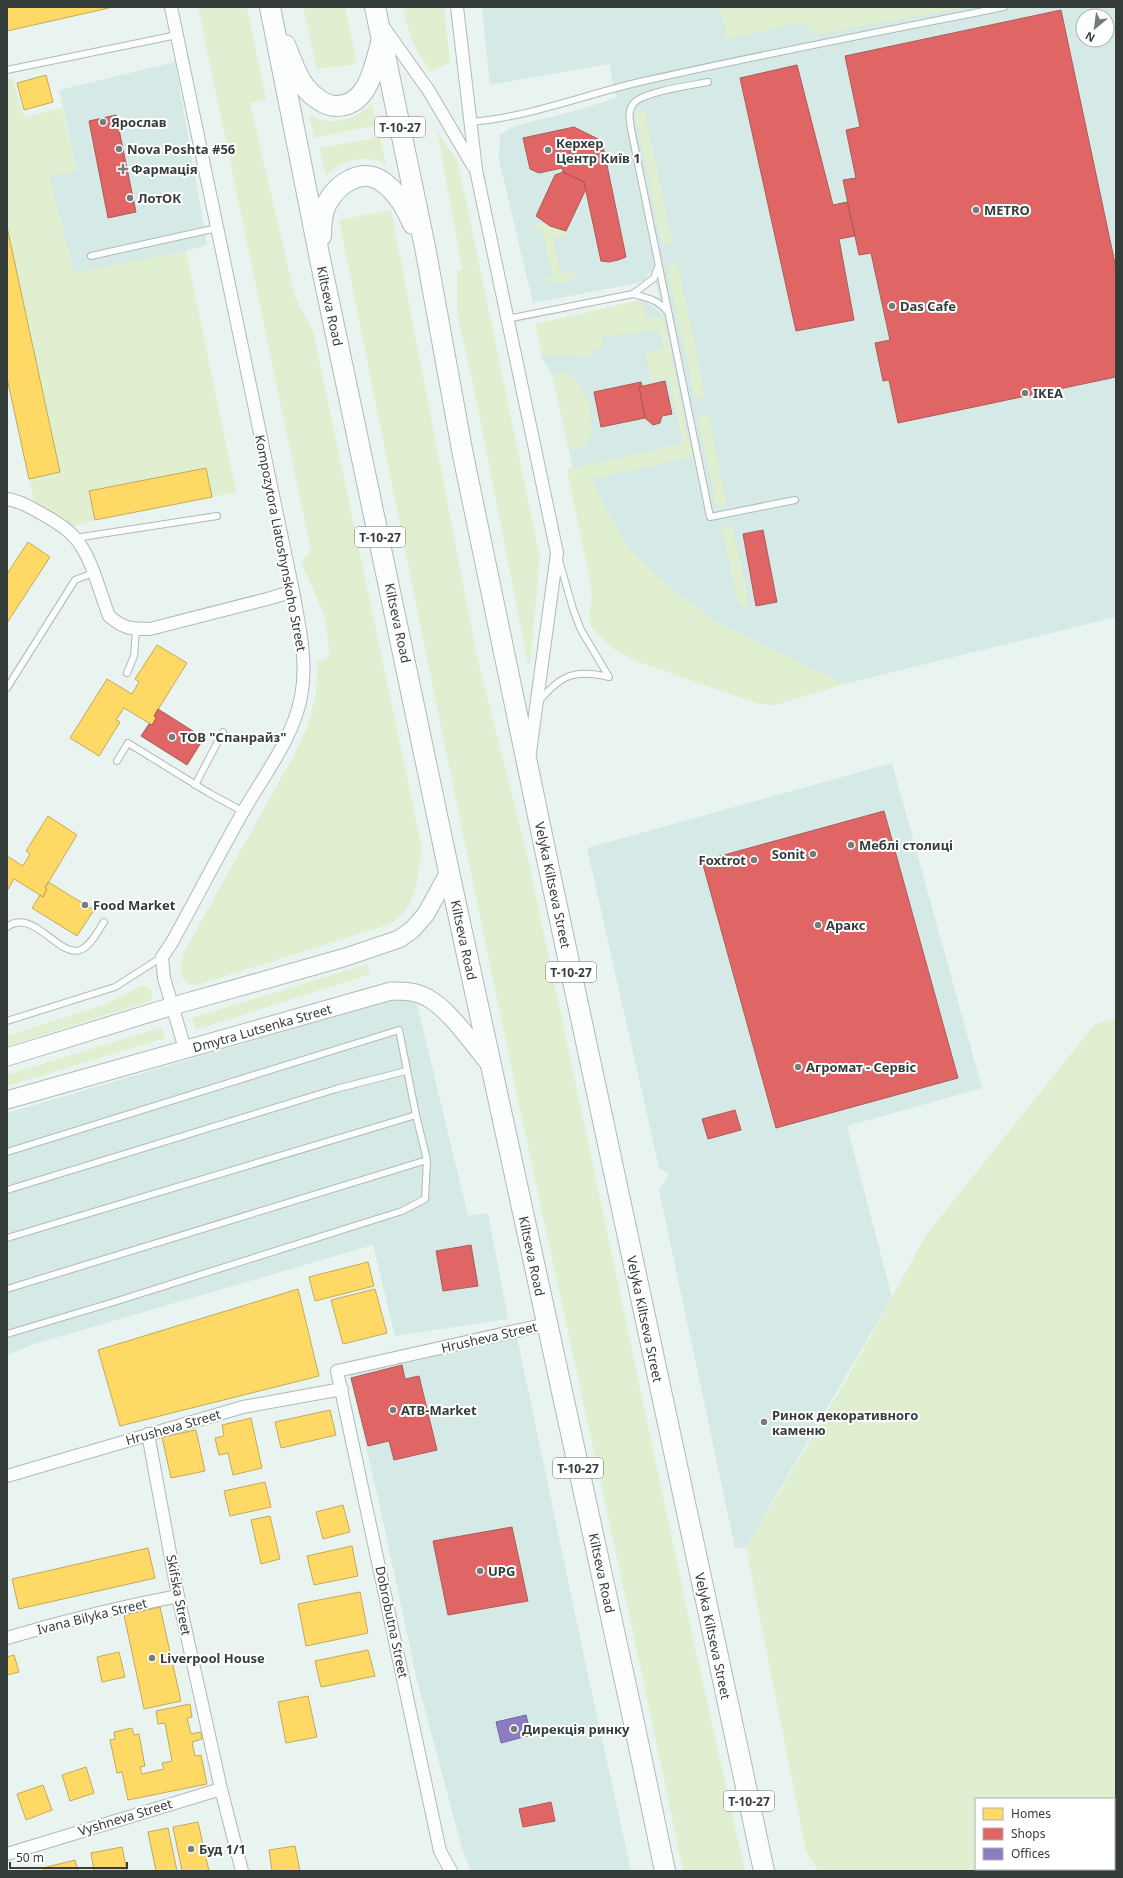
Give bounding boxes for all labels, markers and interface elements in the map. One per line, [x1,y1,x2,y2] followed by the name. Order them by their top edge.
[1075,8,1115,48] north arrow
[1082,28,1097,46] text: N
[111,113,167,131] place label: Ярослав
[98,117,108,127] marker: Ярослав
[375,117,425,137] road number: Т-10-27
[556,134,641,167] place label: Керхер Центр Київ 1
[127,140,235,158] place label: Nova Poshta #56
[114,144,124,154] marker: Nova Poshta #56
[543,145,553,155] marker: Керхер Центр Київ 1
[131,160,198,178] place label: Фармація
[118,164,128,174] marker: Фармація
[138,189,181,207] place label: ЛотОК
[125,193,135,203] marker: ЛотОК
[984,201,1030,219] place label: METRO
[971,205,981,215] marker: METRO
[313,264,347,348] street label: Kiltseva Road
[900,297,956,315] place label: Das Cafe
[887,301,897,311] marker: Das Cafe
[1033,384,1063,402] place label: IKEA
[1020,388,1030,398] marker: IKEA
[251,433,311,653] street label: Kompozytora Liatoshynskoho Street
[355,527,405,547] road number: Т-10-27
[381,581,415,665] street label: Kiltseva Road
[180,728,286,746] place label: ТОВ "Спанрайз"
[167,732,177,742] marker: ТОВ "Спанрайз"
[531,820,575,950] street label: Velyka Kiltseva Street
[859,836,953,854] place label: Меблі столиці
[846,840,856,850] marker: Меблі столиці
[772,845,805,863] place label: Sonit
[808,849,818,859] marker: Sonit
[699,851,746,869] place label: Foxtrot
[749,855,759,865] marker: Foxtrot
[93,896,176,914] place label: Food Market
[447,898,481,982] street label: Kiltseva Road
[80,900,90,910] marker: Food Market
[826,916,866,934] place label: Аракс
[813,920,823,930] marker: Аракс
[546,962,596,982] road number: Т-10-27
[190,999,334,1056] street label: Dmytra Lutsenka Street
[806,1058,916,1076] place label: Агромат - Сервіс
[793,1062,803,1072] marker: Агромат - Сервіс
[515,1214,549,1298] street label: Kiltseva Road
[623,1254,667,1384] street label: Velyka Kiltseva Street
[439,1317,539,1357] street label: Hrusheva Street
[401,1401,477,1419] place label: ATB-Market
[123,1405,223,1449] street label: Hrusheva Street
[388,1405,398,1415] marker: ATB-Market
[772,1406,918,1439] place label: Ринок декоративного каменю
[759,1417,769,1427] marker: Ринок декоративного каменю
[553,1458,603,1478] road number: Т-10-27
[585,1531,619,1615] street label: Kiltseva Road
[162,1553,196,1637] street label: Skifska Street
[488,1562,515,1580] place label: UPG
[371,1564,413,1680] street label: Dobrobutna Street
[475,1566,485,1576] marker: UPG
[691,1571,735,1701] street label: Velyka Kiltseva Street
[35,1594,149,1638] street label: Ivana Bilyka Street
[160,1649,265,1667] place label: Liverpool House
[147,1653,157,1663] marker: Liverpool House
[522,1720,630,1738] place label: Дирекція ринку
[509,1724,519,1734] marker: Дирекція ринку
[724,1791,774,1811] road number: Т-10-27
[76,1794,174,1840] street label: Vyshneva Street
[975,1798,1115,1870] legend
[1011,1805,1051,1822] text: Homes
[1011,1825,1046,1842] text: Shops
[199,1840,246,1858] place label: Буд 1/1
[10,1844,127,1870] scale bar
[186,1844,196,1854] marker: Буд 1/1
[1011,1845,1050,1862] text: Offices
[16,1849,44,1866] text: 50 m

